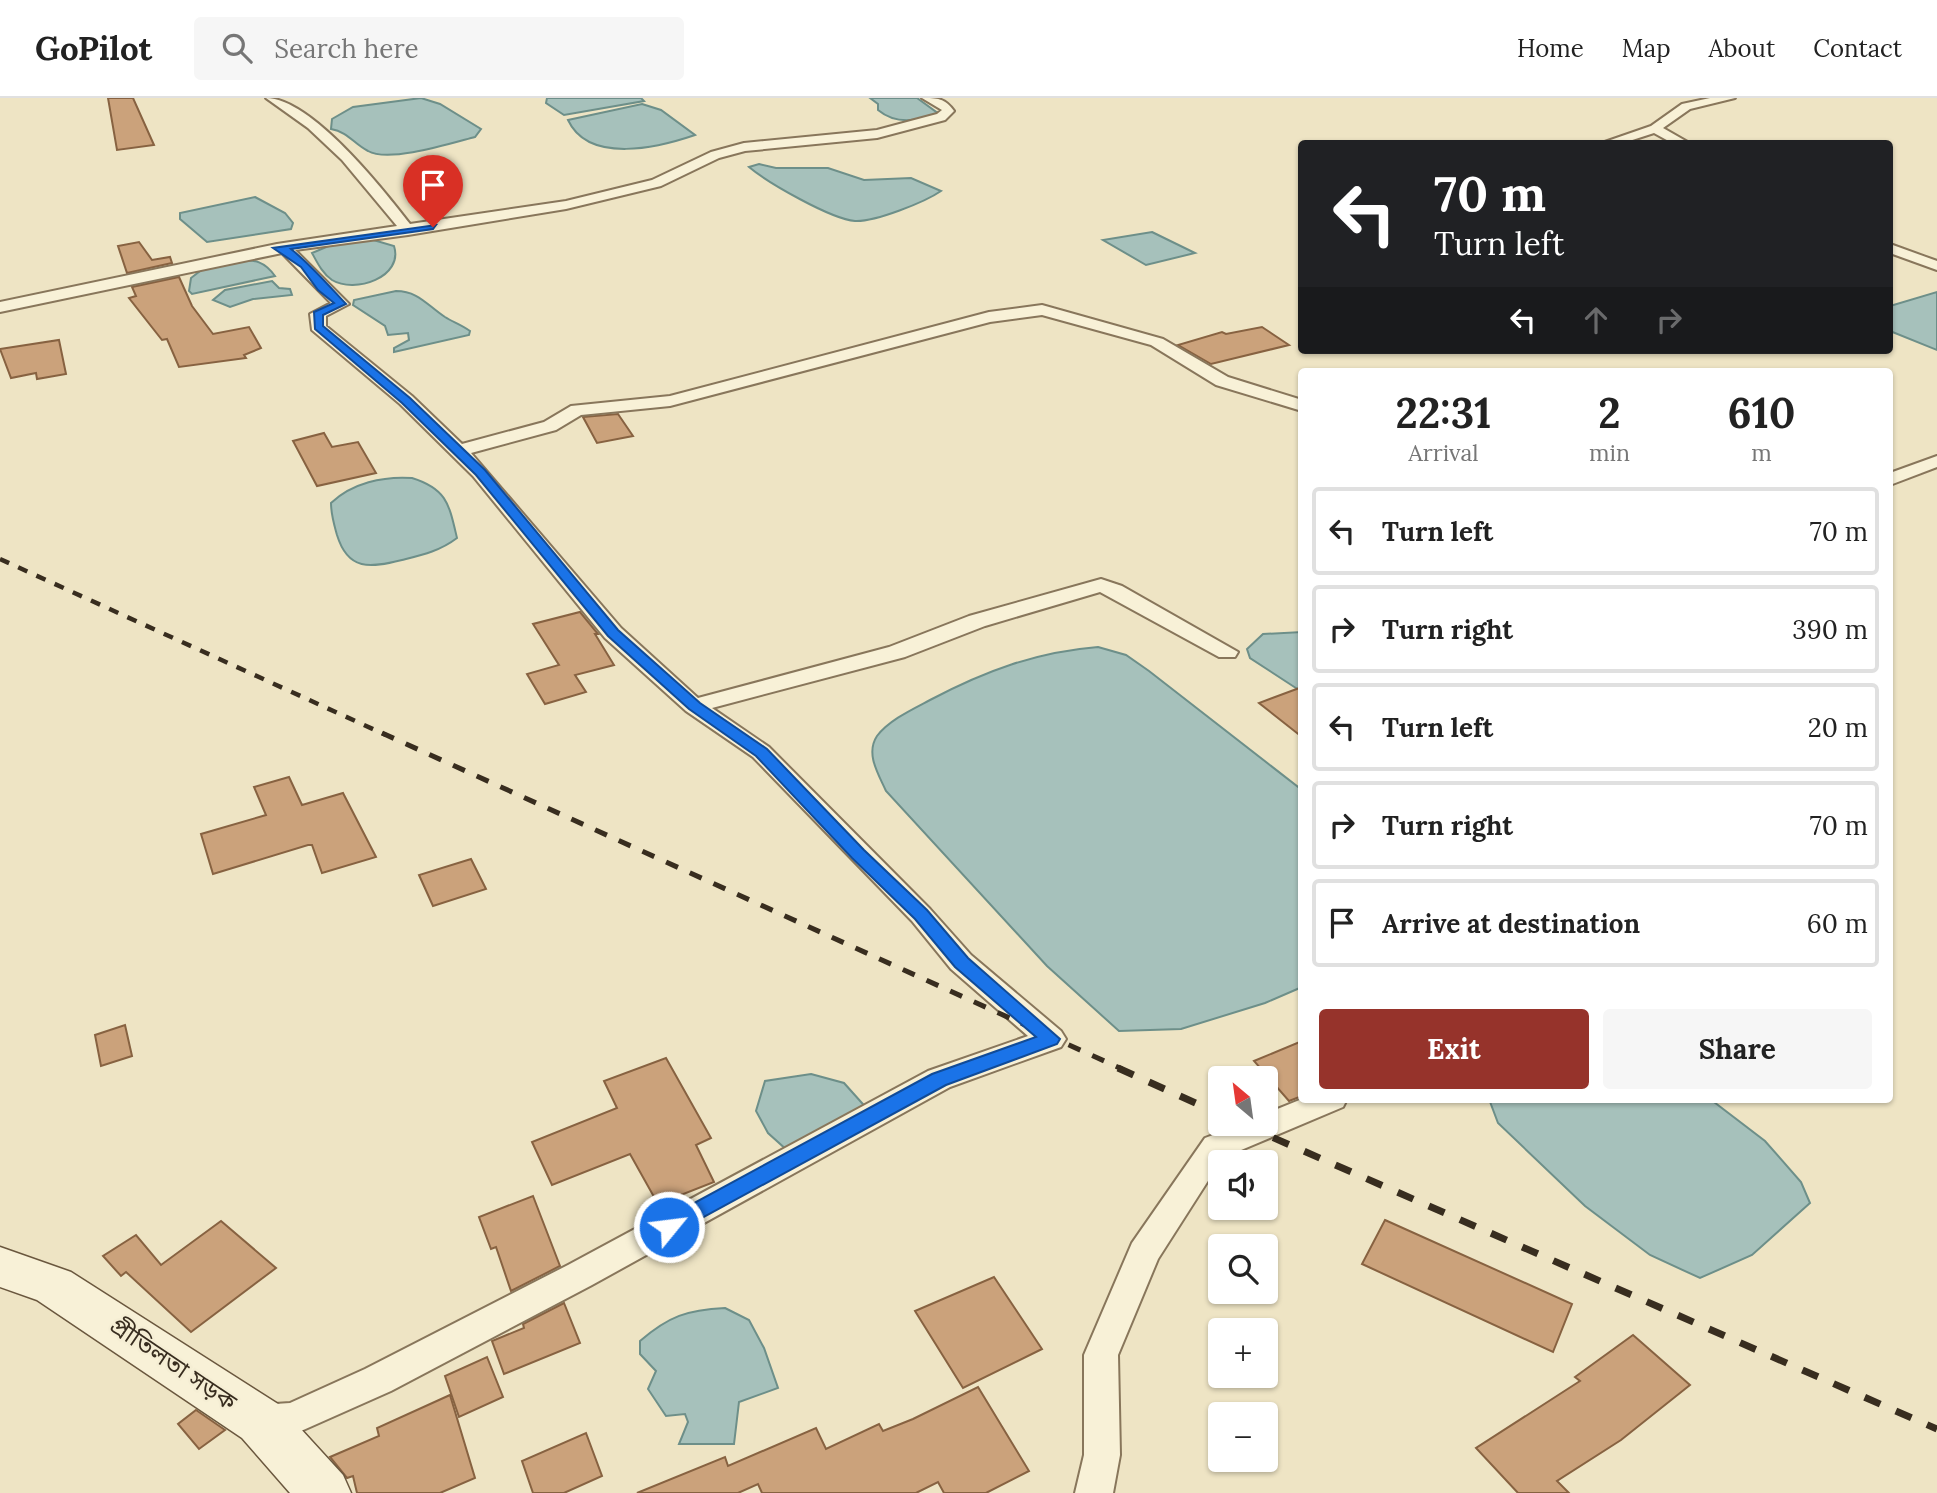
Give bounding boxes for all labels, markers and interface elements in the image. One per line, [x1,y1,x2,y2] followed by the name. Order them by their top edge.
[194,17,684,80] search box
[35,27,152,69] text: GoPilot
[218,29,256,67] icon: search
[274,32,419,65] text: Search here
[1517,33,1584,64] text: Home
[1622,33,1671,64] text: Map
[1709,33,1775,64] text: About
[1813,33,1902,64] text: Contact
[403,155,463,227] pin
[1434,162,1546,224] text: 70 m
[414,166,452,204] icon: arrive
[1319,168,1410,259] icon: left
[1434,223,1564,264] text: Turn left
[1504,301,1542,339] icon: left
[1577,301,1615,339] icon: ahead
[1650,301,1688,339] icon: right
[1396,386,1491,440] text: 22:31
[1598,386,1621,440] text: 2
[1728,386,1795,440] text: 610
[1408,438,1479,467] text: Arrival
[1589,438,1630,467] text: min
[1751,438,1772,467] text: m
[1323,512,1361,550] icon: left
[1382,515,1493,548] text: Turn left
[1810,515,1868,548] text: 70 m
[1323,610,1361,648] icon: right
[1382,613,1513,646] text: Turn right
[1792,613,1868,646] text: 390 m
[1323,708,1361,746] icon: left
[1382,711,1493,744] text: Turn left
[1808,711,1868,744] text: 20 m
[1323,806,1361,844] icon: right
[1382,809,1513,842] text: Turn right
[1810,809,1868,842] text: 70 m
[1323,904,1361,942] icon: arrive
[1382,907,1640,940] text: Arrive at destination
[1807,907,1868,940] text: 60 m
[1319,1009,1589,1089] button: Exit
[1603,1009,1872,1089] button: Share
[1208,1066,1278,1136] north arrow
[1208,1066,1278,1472] map controls
[1208,1150,1278,1220] button: sound
[632,1190,706,1264] position arrow
[1208,1234,1278,1304] button: search
[104,1310,243,1418] street label: প্রীতিলতা সড়ক
[1208,1318,1278,1388] button: +
[1208,1402,1278,1472] button: −

